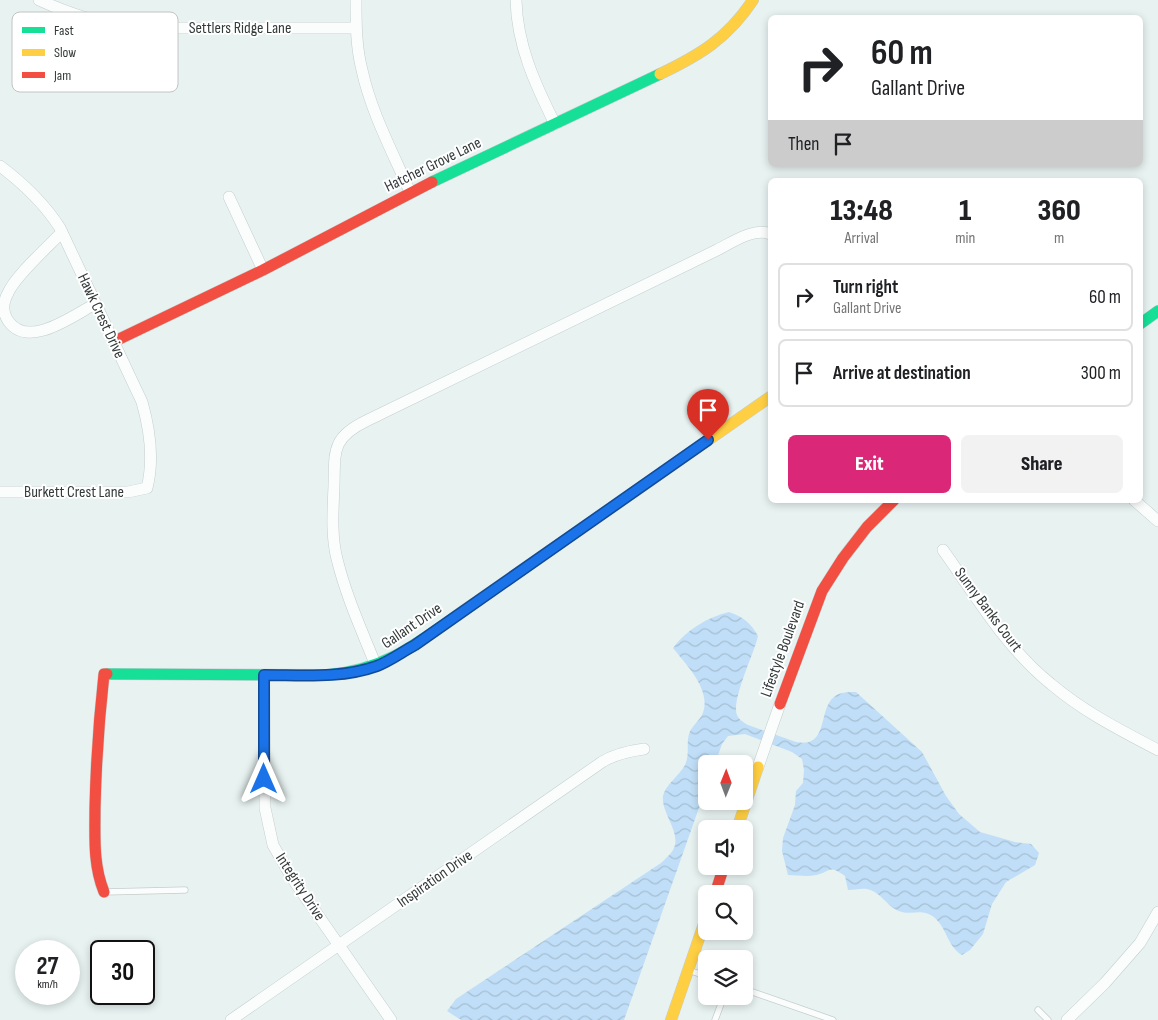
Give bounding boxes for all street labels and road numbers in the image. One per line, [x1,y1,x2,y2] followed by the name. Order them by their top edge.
[189,19,291,38] street label: Settlers Ridge Lane
[382,133,484,197] street label: Hatcher Grove Lane
[73,271,129,361] street label: Hawk Crest Drive
[24,483,124,502] street label: Burkett Crest Lane
[950,564,1026,656] street label: Sunny Banks Court
[757,598,809,700] street label: Lifestyle Boulevard
[378,599,446,653] street label: Gallant Drive
[394,846,476,912] street label: Inspiration Drive
[271,850,329,924] street label: Integrity Drive

